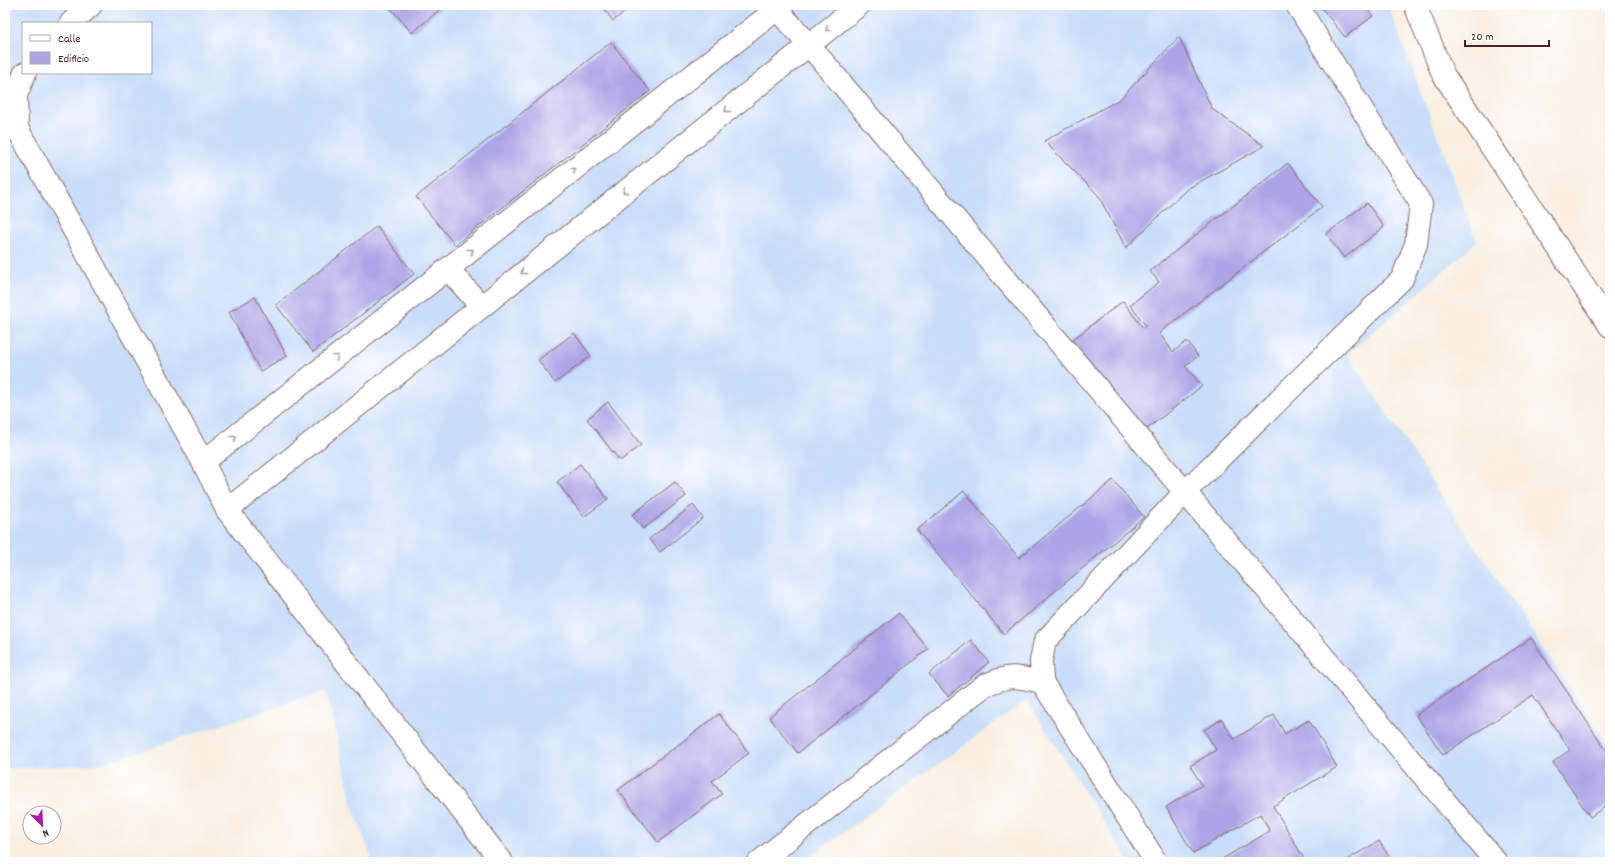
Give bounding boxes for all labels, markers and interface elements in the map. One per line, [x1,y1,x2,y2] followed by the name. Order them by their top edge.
[22,22,152,74] legend
[1465,22,1549,48] scale bar
[826,25,833,32] one-way arrow
[1471,29,1494,46] text: 20 m
[58,31,81,48] text: Calle
[58,51,89,68] text: Edificio
[724,106,731,113] one-way arrow
[568,168,575,175] one-way arrow
[622,187,630,194] one-way arrow
[466,248,473,255] one-way arrow
[521,268,528,275] one-way arrow
[331,355,338,362] one-way arrow
[229,435,236,442] one-way arrow
[22,805,62,845] north arrow
[39,824,51,841] text: N

